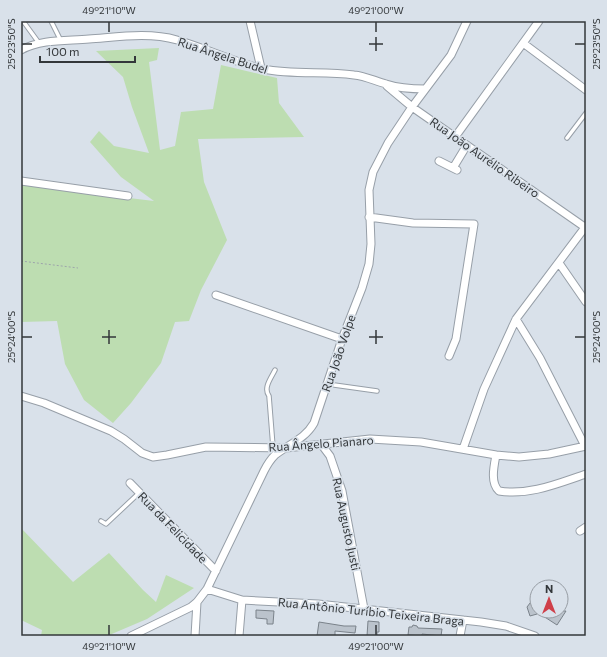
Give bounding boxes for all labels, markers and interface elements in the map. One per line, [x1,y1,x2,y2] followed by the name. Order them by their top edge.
[82,4,136,16] text: 49°21'10"W
[348,4,404,16] text: 49°21'00"W
[5,18,17,70] text: 25°23'50"S
[590,18,602,70] text: 25°23'50"S
[176,34,270,76] street label: Rua Ângela Budel
[40,38,135,64] scale bar
[46,44,80,58] text: 100 m
[427,114,542,201] street label: Rua João Aurélio Ribeiro
[5,311,17,363] text: 25°24'00"S
[590,311,602,363] text: 25°24'00"S
[318,313,359,394] street label: Rua João Volpe
[268,432,374,454] street label: Rua Ângelo Pianaro
[329,476,364,572] street label: Rua Augusto Justi
[136,489,210,565] street label: Rua da Felicidade
[529,579,569,619] north arrow
[545,582,553,595] text: N
[277,594,465,628] street label: Rua Antônio Turíbio Teixeira Braga
[82,640,136,652] text: 49°21'10"W
[348,640,404,652] text: 49°21'00"W

